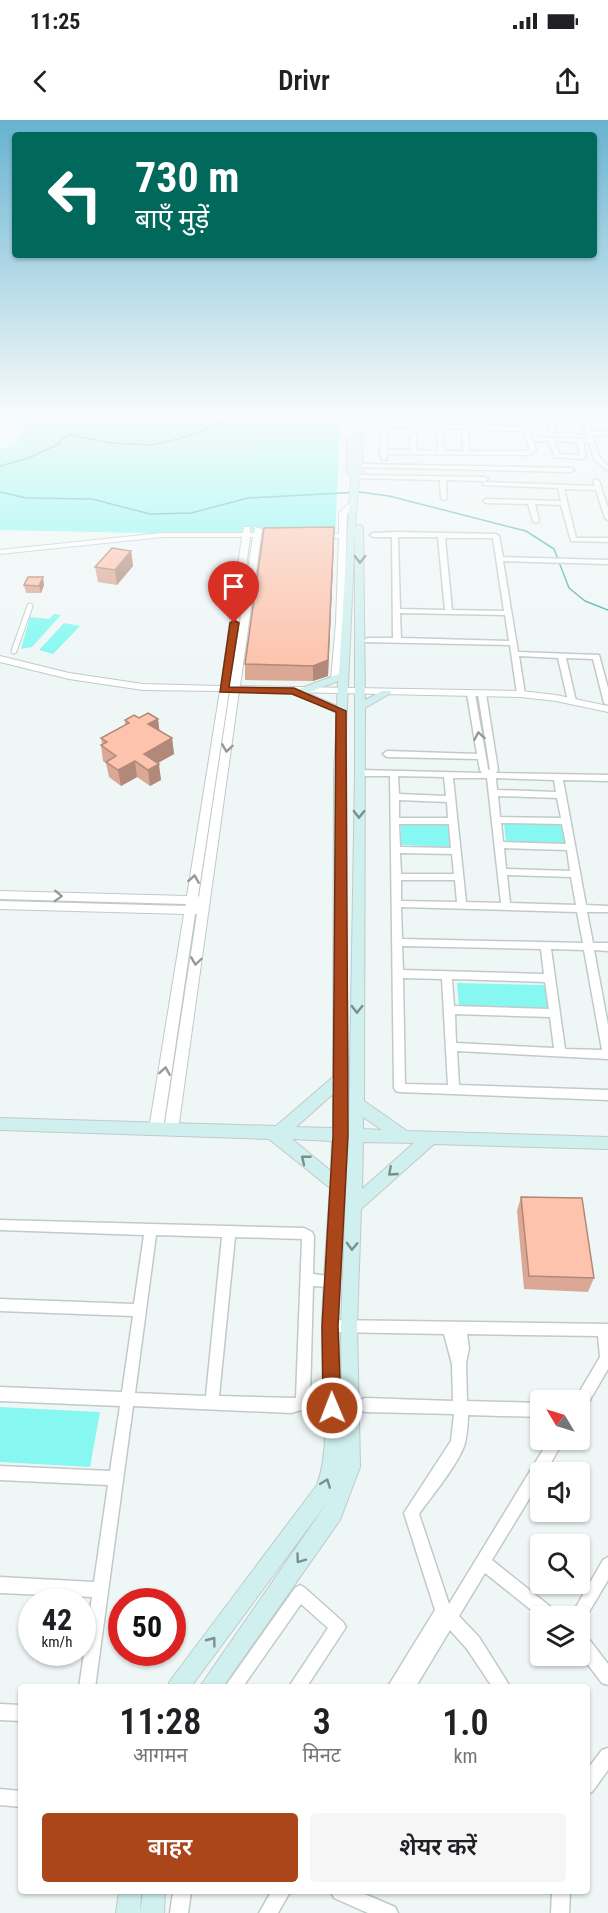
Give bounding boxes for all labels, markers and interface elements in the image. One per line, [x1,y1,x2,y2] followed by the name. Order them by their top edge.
[30,9,81,34] text: 11:25
[24,65,57,98] icon: back
[278,65,330,97] text: Drivr
[551,65,584,98] icon: share
[135,153,240,202] text: 730 m
[36,156,114,234] icon: left
[135,203,209,235] text: बाएँ मुड़ें
[354,555,366,564] one-way arrow
[208,561,259,623] pin
[217,570,250,603] icon: arrive
[473,731,485,741] one-way arrow
[221,743,233,752] one-way arrow
[353,809,365,818] one-way arrow
[188,874,200,883] one-way arrow
[54,890,63,903] one-way arrow
[190,957,202,966] one-way arrow
[351,1004,363,1013] one-way arrow
[158,1067,170,1076] one-way arrow
[301,1155,312,1166] one-way arrow
[388,1165,399,1176] one-way arrow
[345,1241,358,1250] one-way arrow
[300,1376,364,1440] position arrow
[530,1390,590,1450] north arrow
[530,1390,590,1666] map controls
[530,1462,590,1522] button: sound
[319,1479,332,1489] one-way arrow
[530,1534,590,1594] button: search
[296,1553,307,1564] one-way arrow
[108,1588,186,1666] speed limit sign: 50
[42,1602,72,1637] text: 42
[530,1606,590,1666] button: layers
[42,1633,72,1651] text: km/h
[205,1636,216,1647] one-way arrow
[119,1701,201,1743] text: 11:28
[313,1701,331,1743] text: 3
[442,1702,489,1744] text: 1.0
[133,1743,188,1767] text: आगमन
[303,1743,341,1767] text: मिनट
[453,1744,477,1768] text: km
[42,1813,298,1882] button: बाहर
[310,1813,566,1882] button: शेयर करें

